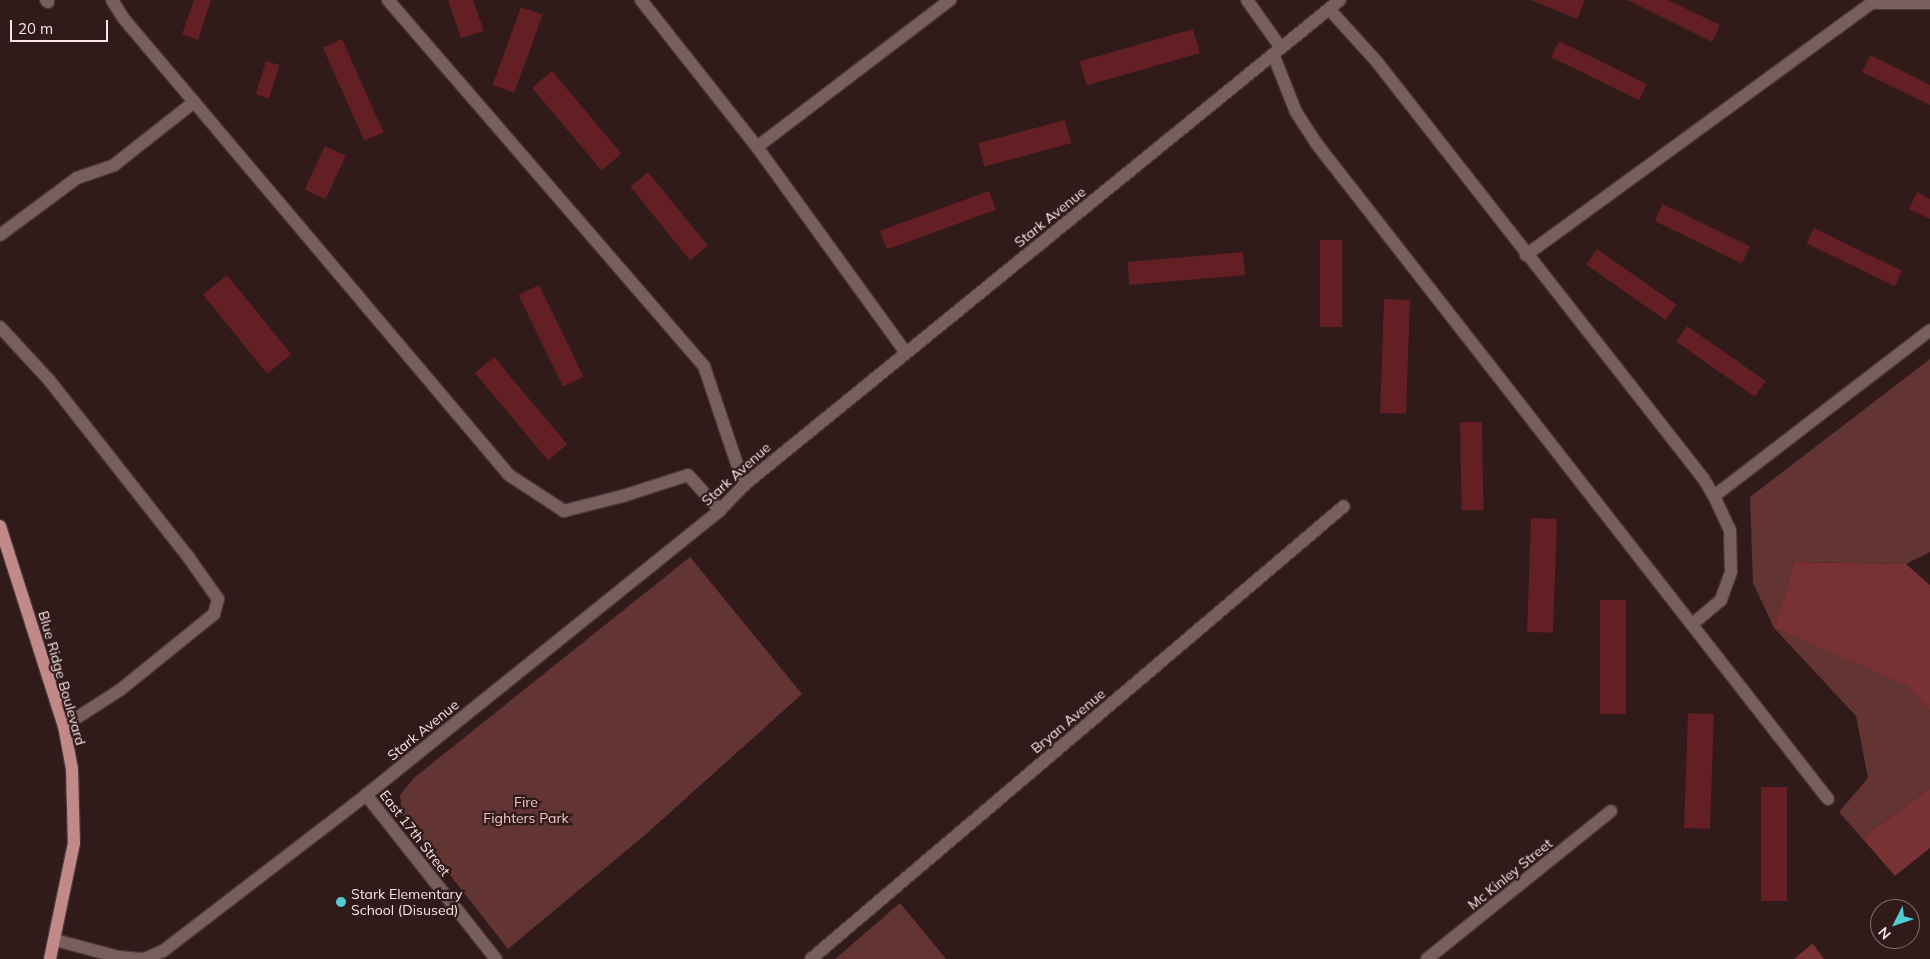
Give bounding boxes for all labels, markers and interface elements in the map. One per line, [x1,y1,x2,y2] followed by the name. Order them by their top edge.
[12,10,110,42] scale bar
[18,19,53,38] text: 20 m
[1011,183,1089,251] street label: Stark Avenue
[698,439,774,509] street label: Stark Avenue
[35,609,89,747] street label: Blue Ridge Boulevard
[1028,685,1108,757] street label: Bryan Avenue
[384,696,462,764] street label: Stark Avenue
[376,787,454,879] street label: East 17th Street
[483,794,569,826] park label: Fire Fighters Park
[1464,835,1556,913] street label: Mc Kinley Street
[351,886,462,919] place label: Stark Elementary School (Disused)
[335,896,347,908] marker: Stark Elementary School (Disused)
[1870,899,1920,949] north arrow
[1874,923,1895,943] text: N

